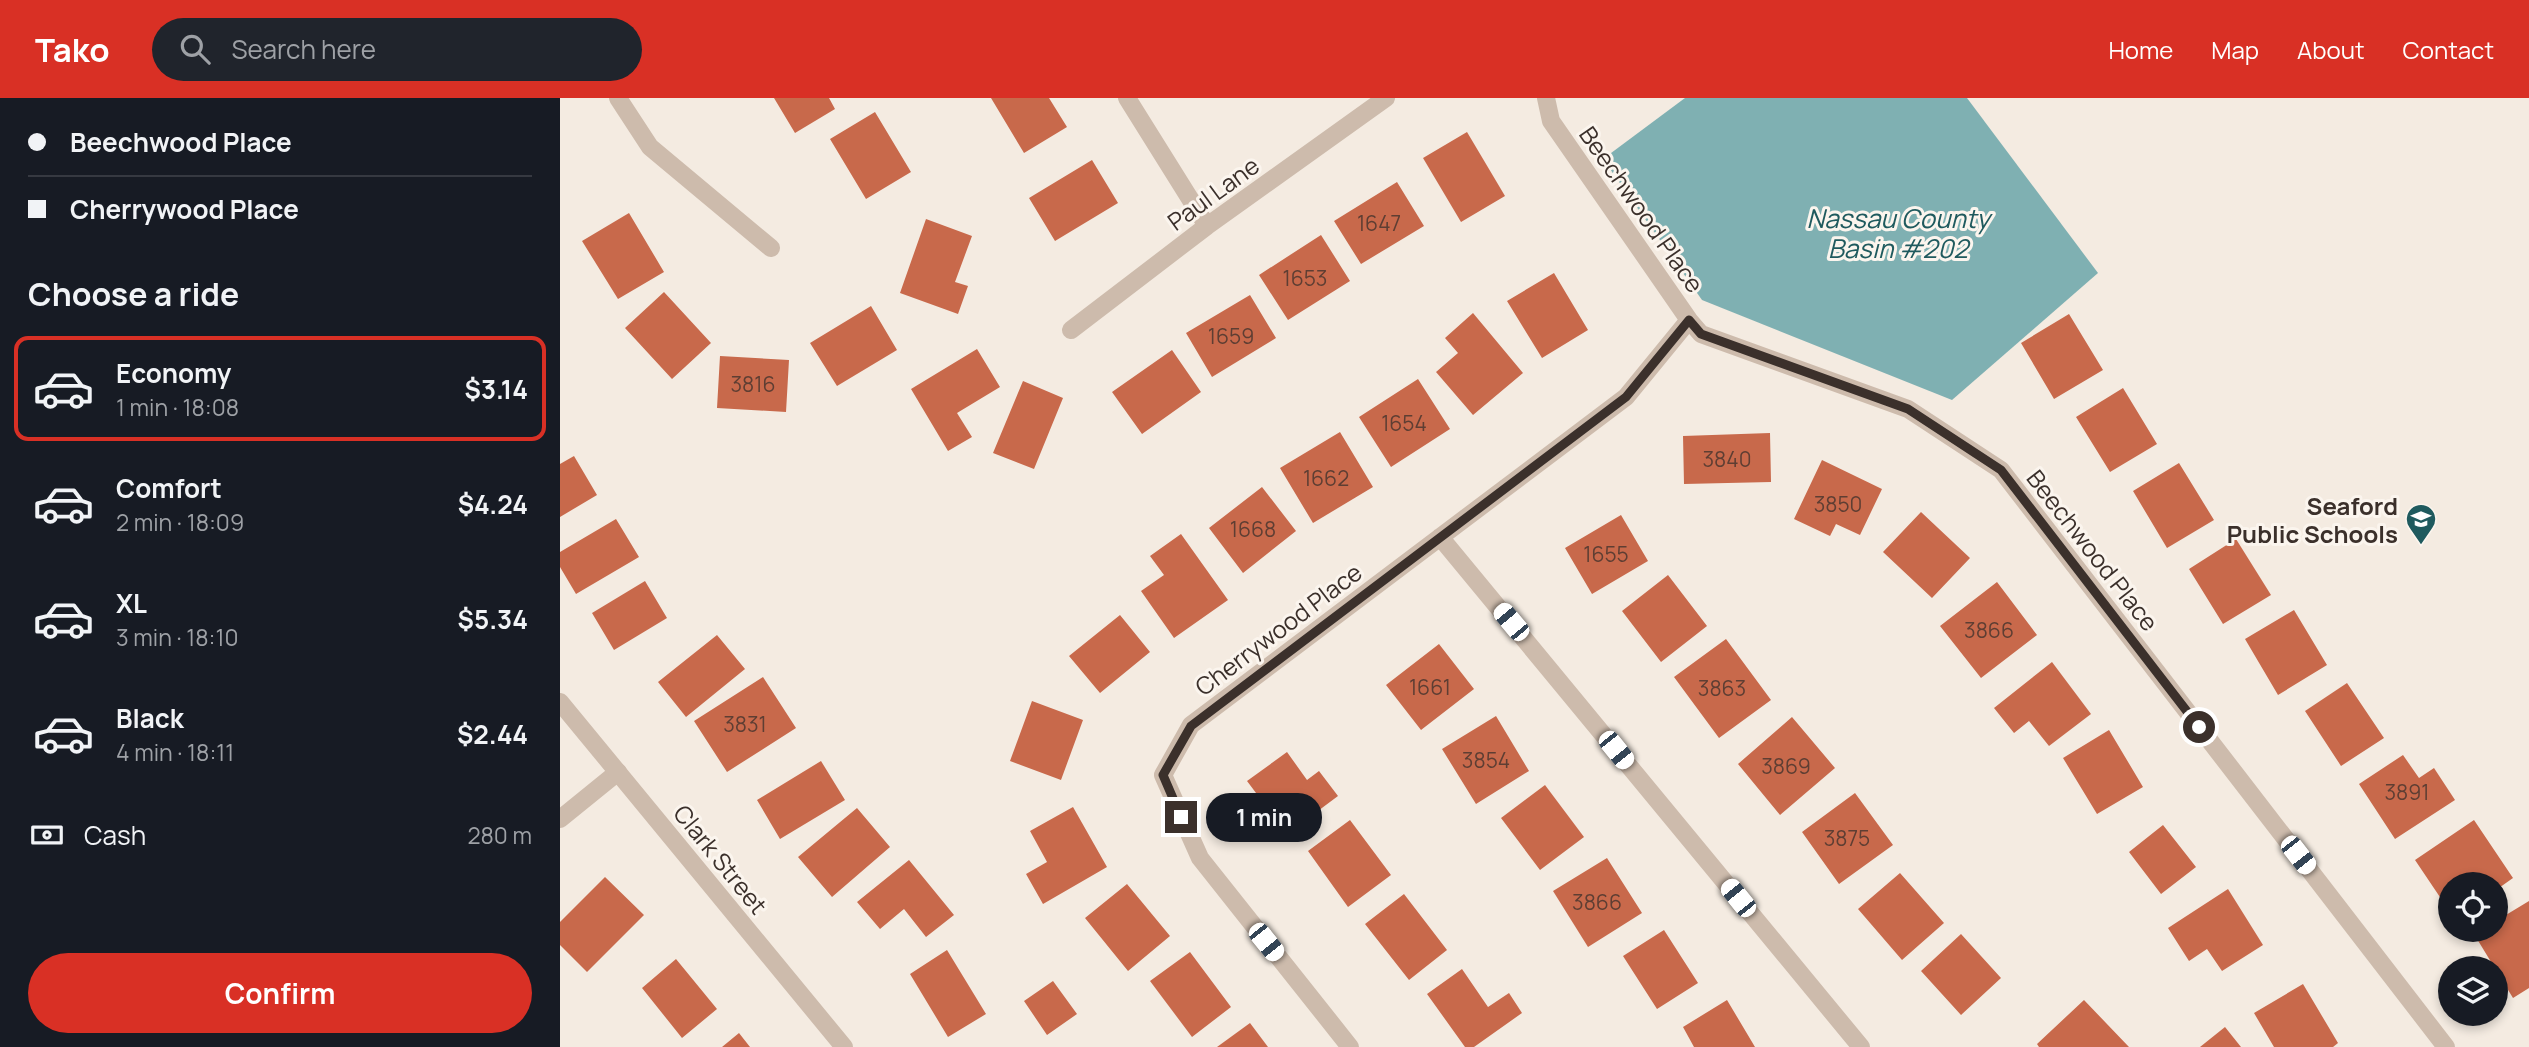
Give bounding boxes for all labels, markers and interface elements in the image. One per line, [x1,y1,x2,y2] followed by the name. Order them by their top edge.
[152,18,642,81] search box
[35,27,110,72] text: Tako
[176,30,214,68] icon: search
[232,31,376,67] text: Search here
[2108,33,2173,66] text: Home
[2211,33,2259,66] text: Map
[2297,33,2365,66] text: About
[2403,33,2494,66] text: Contact
[1572,119,1712,299] street label: Beechwood Place
[70,124,292,160] text: Beechwood Place
[1161,149,1265,237] street label: Paul Lane
[70,191,299,227] text: Cherrywood Place
[1806,200,1993,266] water label: Nassau County Basin #202
[1357,209,1401,237] house number: 1647
[1283,264,1327,292] house number: 1653
[28,272,239,316] text: Choose a ride
[1208,322,1254,350] house number: 1659
[116,355,231,391] text: Economy
[32,357,95,420] icon: car
[730,370,776,398] house number: 3816
[465,371,528,407] text: $3.14
[116,391,239,423] text: 1 min · 18:08
[1381,409,1427,437] house number: 1654
[1703,445,1752,473] house number: 3840
[2020,463,2166,637] street label: Beechwood Place
[1303,464,1349,492] house number: 1662
[116,470,222,506] text: Comfort
[32,472,95,535] icon: car
[458,486,528,522] text: $4.24
[2227,489,2398,550] place label: Seaford Public Schools
[1814,490,1862,518] house number: 3850
[2404,502,2438,546] school or university icon: Seaford Public Schools
[116,506,244,538] text: 2 min · 18:09
[1230,515,1276,543] house number: 1668
[1583,540,1629,568] house number: 1655
[1188,555,1368,703] street label: Cherrywood Place
[116,585,147,621] text: XL
[32,587,95,650] icon: car
[1490,599,1533,645] car
[458,601,528,637] text: $5.34
[1964,616,2014,644] house number: 3866
[116,621,238,653] text: 3 min · 18:10
[1409,673,1451,701] house number: 1661
[1698,674,1746,702] house number: 3863
[116,700,184,736] text: Black
[32,702,95,765] icon: car
[723,710,767,738] house number: 3831
[2183,711,2215,743] route start
[457,716,528,752] text: $2.44
[1595,727,1638,773] car
[116,736,234,768] text: 4 min · 18:11
[1462,746,1510,774] house number: 3854
[1761,752,1811,780] house number: 3869
[2384,778,2430,806] house number: 3891
[1206,792,1321,842] callout: 1 min
[667,797,775,921] street label: Clark Street
[1165,801,1197,833] route end
[1236,801,1292,833] text: 1 min
[28,816,66,854] icon: cash
[84,817,146,853] text: Cash
[467,819,532,851] text: 280 m
[1824,824,1870,852] house number: 3875
[2277,832,2320,878] car
[2438,872,2508,1026] map controls
[2438,872,2508,942] button: locate
[1717,875,1760,921] car
[1572,888,1622,916] house number: 3866
[1245,919,1288,965] car
[28,953,532,1033] button: Confirm
[2438,956,2508,1026] button: layers

